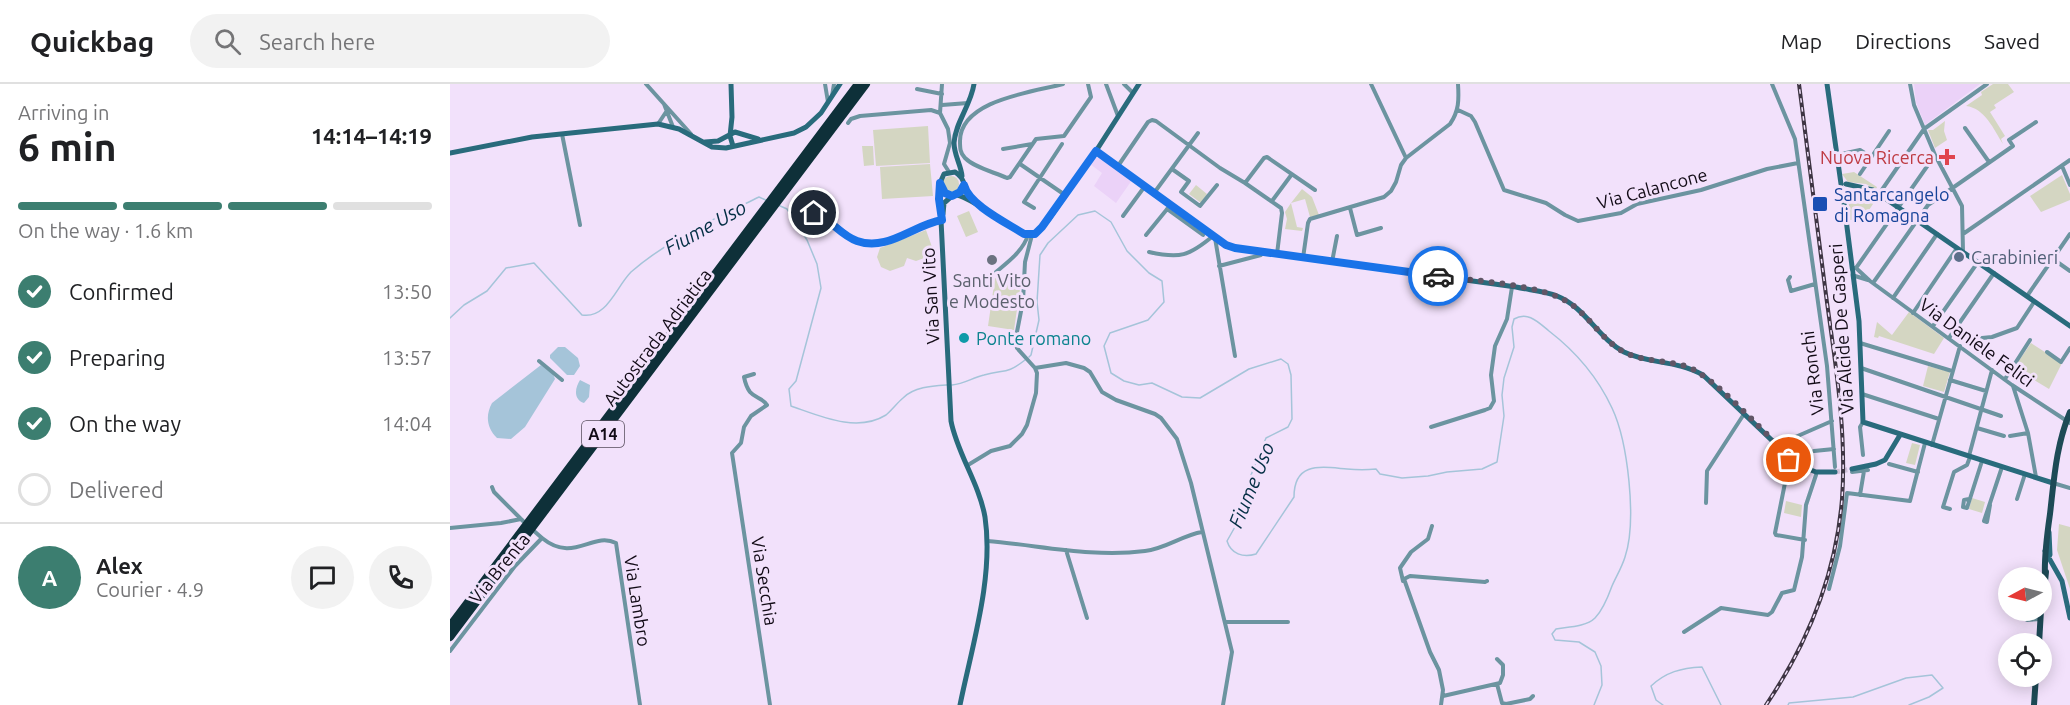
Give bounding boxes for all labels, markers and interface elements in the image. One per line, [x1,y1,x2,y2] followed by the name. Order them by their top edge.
[190,14,610,68] search box
[211,25,244,58] icon: search
[30,26,154,57] text: Quickbag
[259,29,375,54] text: Search here
[1781,29,1822,53] text: Map
[1855,29,1951,53] text: Directions
[1984,29,2040,53] text: Saved
[18,101,109,124] text: Arriving in
[311,123,432,148] text: 14:14–14:19
[18,125,117,168] text: 6 min
[1820,147,1934,167] place label: Nuova Ricerca
[1938,148,1956,166] marker: Nuova Ricerca
[1595,164,1709,212] street label: Via Calancone
[1834,184,1949,225] place label: Santarcangelo di Romagna
[788,187,839,238] pin
[660,195,750,259] water label: Fiume Uso
[1811,195,1829,213] marker: Santarcangelo di Romagna
[797,196,830,229] icon: home
[18,219,193,242] text: On the way · 1.6 km
[1825,243,1857,415] street label: Via Alcide De Gasperi
[1408,246,1468,306] courier
[917,247,943,345] street label: Via San Vito
[1971,247,2058,267] place label: Carabinieri
[1952,250,1966,264] marker: Carabinieri
[985,253,999,267] marker: Santi Vito e Modesto
[1422,260,1455,293] icon: car
[599,265,715,409] street label: Autostrada Adriatica
[949,270,1035,311] place label: Santi Vito e Modesto
[18,275,51,308] icon: check
[69,279,174,304] text: Confirmed
[382,280,432,303] text: 13:50
[1916,294,2038,390] street label: Via Daniele Felici
[976,328,1091,348] place label: Ponte romano
[1797,330,1827,416] street label: Via Ronchi
[957,331,971,345] marker: Ponte romano
[18,341,51,374] icon: check
[69,345,166,370] text: Preparing
[382,346,432,369] text: 13:57
[18,407,51,440] icon: check
[69,411,181,436] text: On the way
[382,412,432,435] text: 14:04
[582,421,624,447] road number: A14
[1763,434,1814,485] pin
[1223,439,1279,531] water label: Fiume Uso
[1772,443,1805,476] icon: bag
[69,477,164,502] text: Delivered
[465,529,533,607] street label: Via Brenta
[748,535,782,627] street label: Via Secchia
[291,546,354,609] button: chat
[369,546,432,609] button: phone
[96,553,143,578] text: Alex
[621,554,655,648] street label: Via Lambro
[42,565,57,590] text: A
[1998,567,2052,621] north arrow
[1998,567,2052,687] map controls
[96,578,204,601] text: Courier · 4.9
[1998,633,2052,687] button: locate

